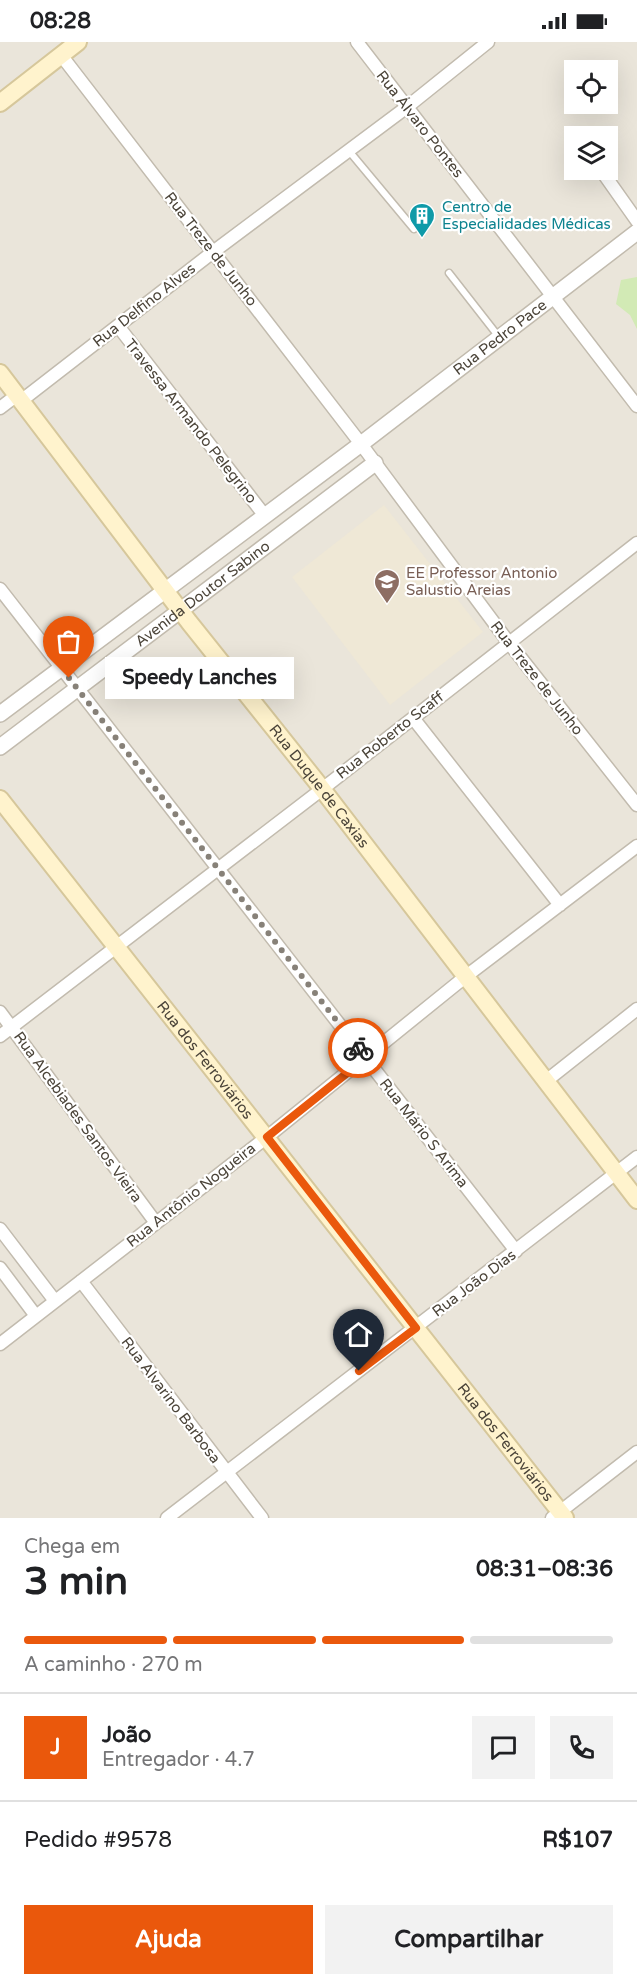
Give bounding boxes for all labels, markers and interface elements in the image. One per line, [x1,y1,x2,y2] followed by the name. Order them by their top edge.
[30,8,91,34] text: 08:28
[564,60,618,180] map controls
[564,60,618,114] button: locate
[373,67,467,181] street label: Rua Álvaro Pontes
[564,126,618,180] button: layers
[161,188,261,310] street label: Rua Treze de Junho
[442,198,611,233] place label: Centro de Especialidades Médicas
[407,201,437,239] building icon: Centro de Especialidades Médicas
[89,259,199,351] street label: Rua Delfino Alves
[450,296,550,379] street label: Rua Pedro Pace
[121,335,261,507] street label: Travessa Armando Pelegrino
[131,537,274,651] street label: Avenida Doutor Sabino
[406,564,557,599] place label: EE Professor Antonio Salustio Areias
[372,567,402,605] school or university icon: EE Professor Antonio Salustio Areias
[43,616,94,678] pin
[487,617,587,739] street label: Rua Treze de Junho
[52,625,85,658] icon: bag
[105,657,294,699] callout: Speedy Lanches
[122,666,277,690] text: Speedy Lanches
[333,687,448,783] street label: Rua Roberto Scaff
[265,721,373,851] street label: Rua Duque de Caxias
[153,997,257,1123] street label: Rua dos Ferroviários
[328,1018,388,1078] courier
[10,1028,146,1206] street label: Rua Alcebiades Santos Vieira
[342,1032,375,1065] icon: bike
[376,1075,472,1191] street label: Rua Mário S Arima
[123,1139,259,1251] street label: Rua Antônio Nogueira
[429,1246,519,1320] street label: Rua João Dias
[333,1309,384,1371] pin
[342,1318,375,1351] icon: home
[118,1333,224,1467] street label: Rua Alvarino Barbosa
[453,1380,557,1505] street label: Rua dos Ferroviários
[24,1535,120,1559] text: Chega em
[476,1556,613,1582] text: 08:31–08:36
[24,1558,128,1605] text: 3 min
[24,1653,203,1677] text: A caminho · 270 m
[472,1716,535,1779] button: chat
[550,1716,613,1779] button: phone
[102,1722,151,1748] text: João
[50,1734,61,1760] text: J
[102,1748,255,1772] text: Entregador · 4.7
[24,1827,172,1853] text: Pedido #9578
[542,1827,613,1853] text: R$107
[24,1905,313,1974] button: Ajuda
[325,1905,613,1974] button: Compartilhar

